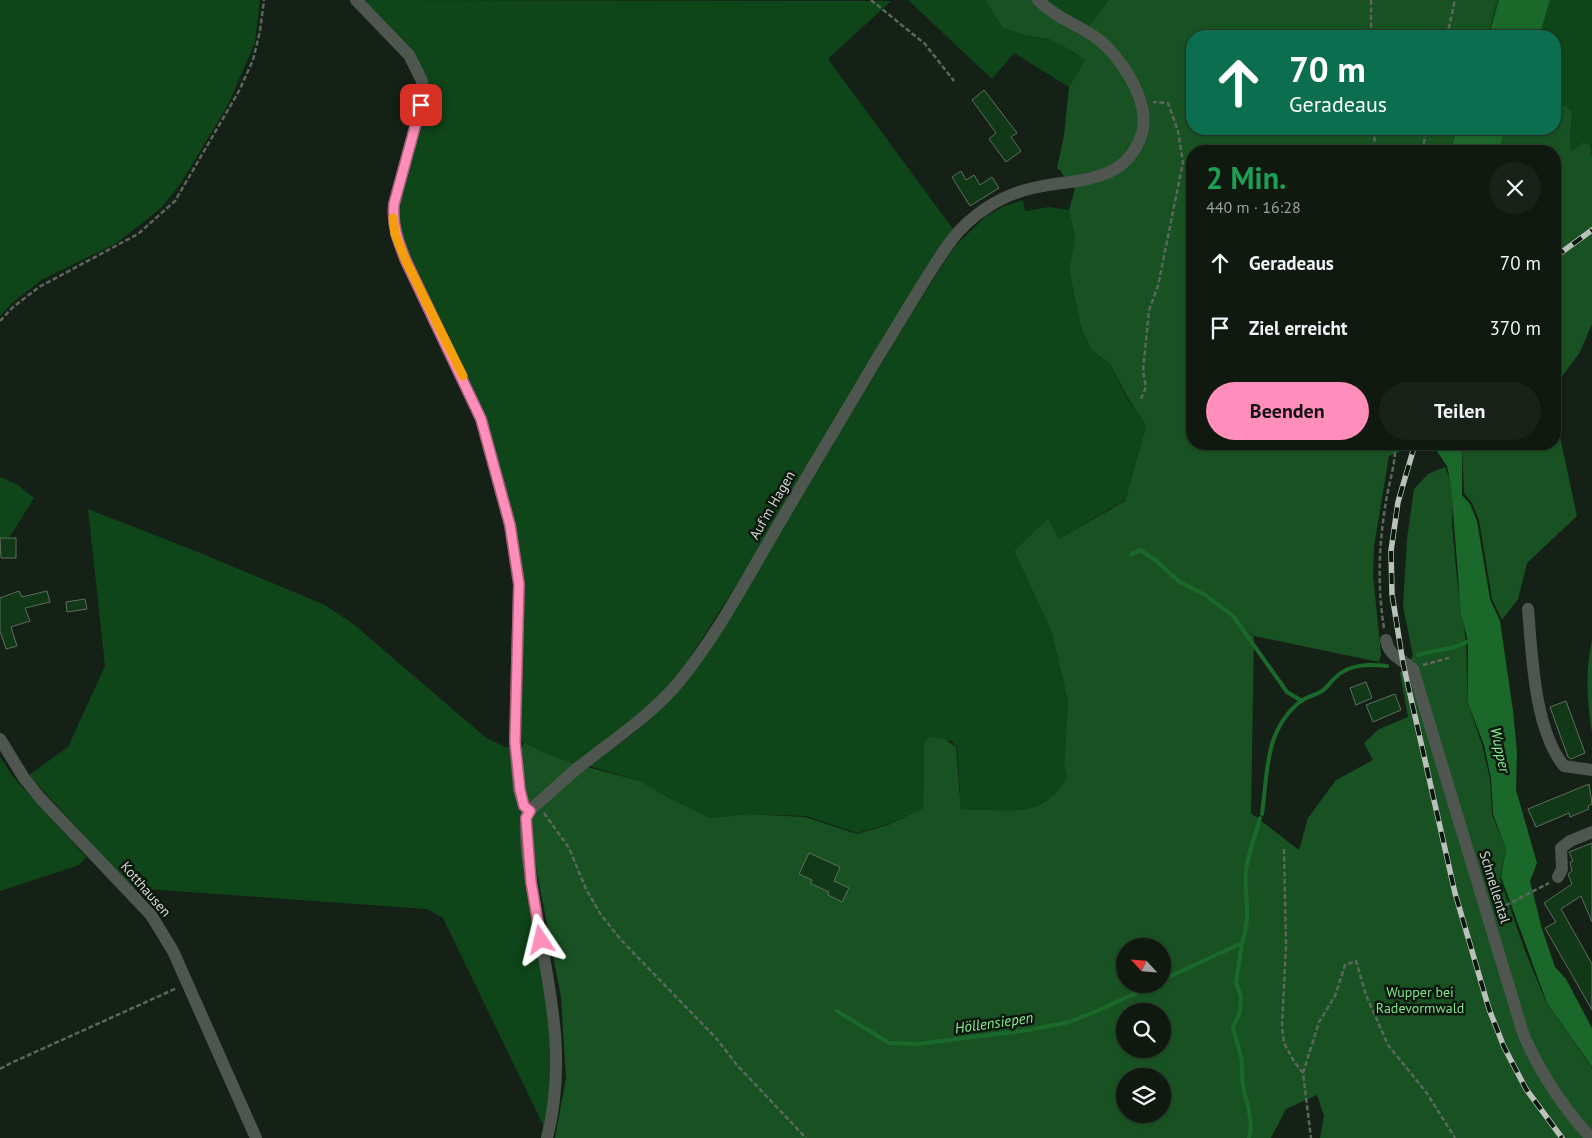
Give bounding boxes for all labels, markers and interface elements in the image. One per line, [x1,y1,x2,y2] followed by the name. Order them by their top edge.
[1289,46,1366,92] text: 70 m
[1206,50,1271,115] icon: ahead
[400,84,442,126] pin
[1289,90,1387,118] text: Geradeaus
[407,91,435,119] icon: arrive
[1206,158,1286,197] text: 2 Min.
[1489,162,1541,214] button: close
[1206,197,1301,217] text: 440 m · 16:28
[1206,249,1234,277] icon: ahead
[1249,251,1334,275] text: Geradeaus
[1500,251,1541,275] text: 70 m
[1206,314,1234,342] icon: arrive
[1249,316,1347,340] text: Ziel erreicht
[1489,316,1541,340] text: 370 m
[1206,382,1369,440] button: Beenden
[1379,382,1541,440] button: Teilen
[745,467,799,543] street label: Auf'm Hagen
[1486,725,1515,776] water label: Wupper
[1475,849,1515,925] street label: Schnellental
[117,858,175,920] street label: Kotthausen
[514,913,566,965] position arrow
[1116,938,1171,992] north arrow
[1116,938,1171,1123] map controls
[1376,983,1464,1017] park label: Wupper bei Radevormwald
[1116,1003,1171,1058] button: search
[953,1008,1035,1037] water label: Höllensiepen
[1116,1068,1171,1123] button: layers

